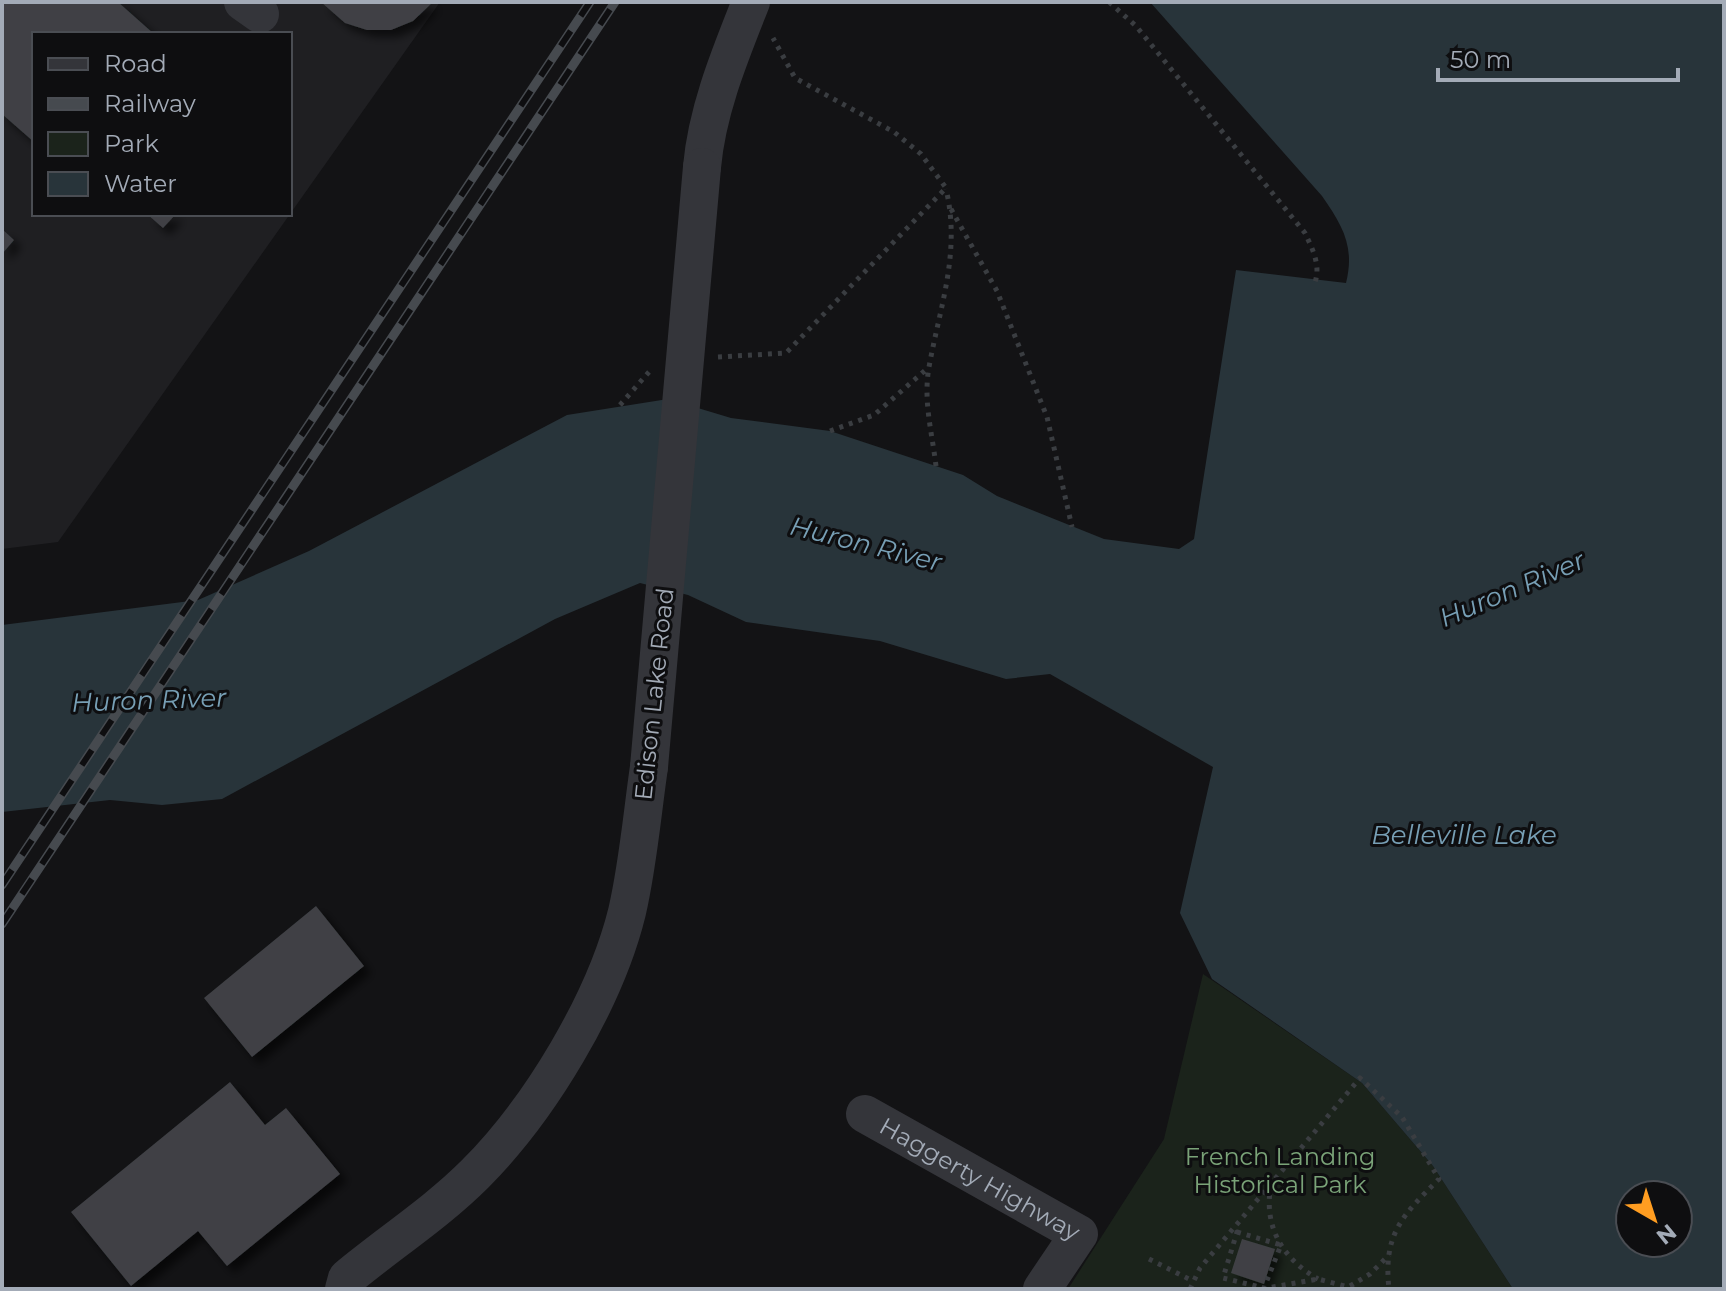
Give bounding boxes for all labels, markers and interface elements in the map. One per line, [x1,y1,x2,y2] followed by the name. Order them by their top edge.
[32,32,292,216] legend
[1438,32,1678,82] scale bar
[1450,45,1511,74] text: 50 m
[104,49,167,78] text: Road
[104,89,196,118] text: Railway
[104,129,159,158] text: Park
[104,169,177,198] text: Water
[787,510,946,578] water label: Huron River
[1434,544,1590,634] water label: Huron River
[628,586,680,802] street label: Edison Lake Road
[71,681,228,719] water label: Huron River
[1371,819,1557,851] water label: Belleville Lake
[875,1111,1085,1246] street label: Haggerty Highway
[1185,1142,1375,1199] park label: French Landing Historical Park
[1614,1179,1694,1259] north arrow
[1651,1218,1682,1250] text: N

